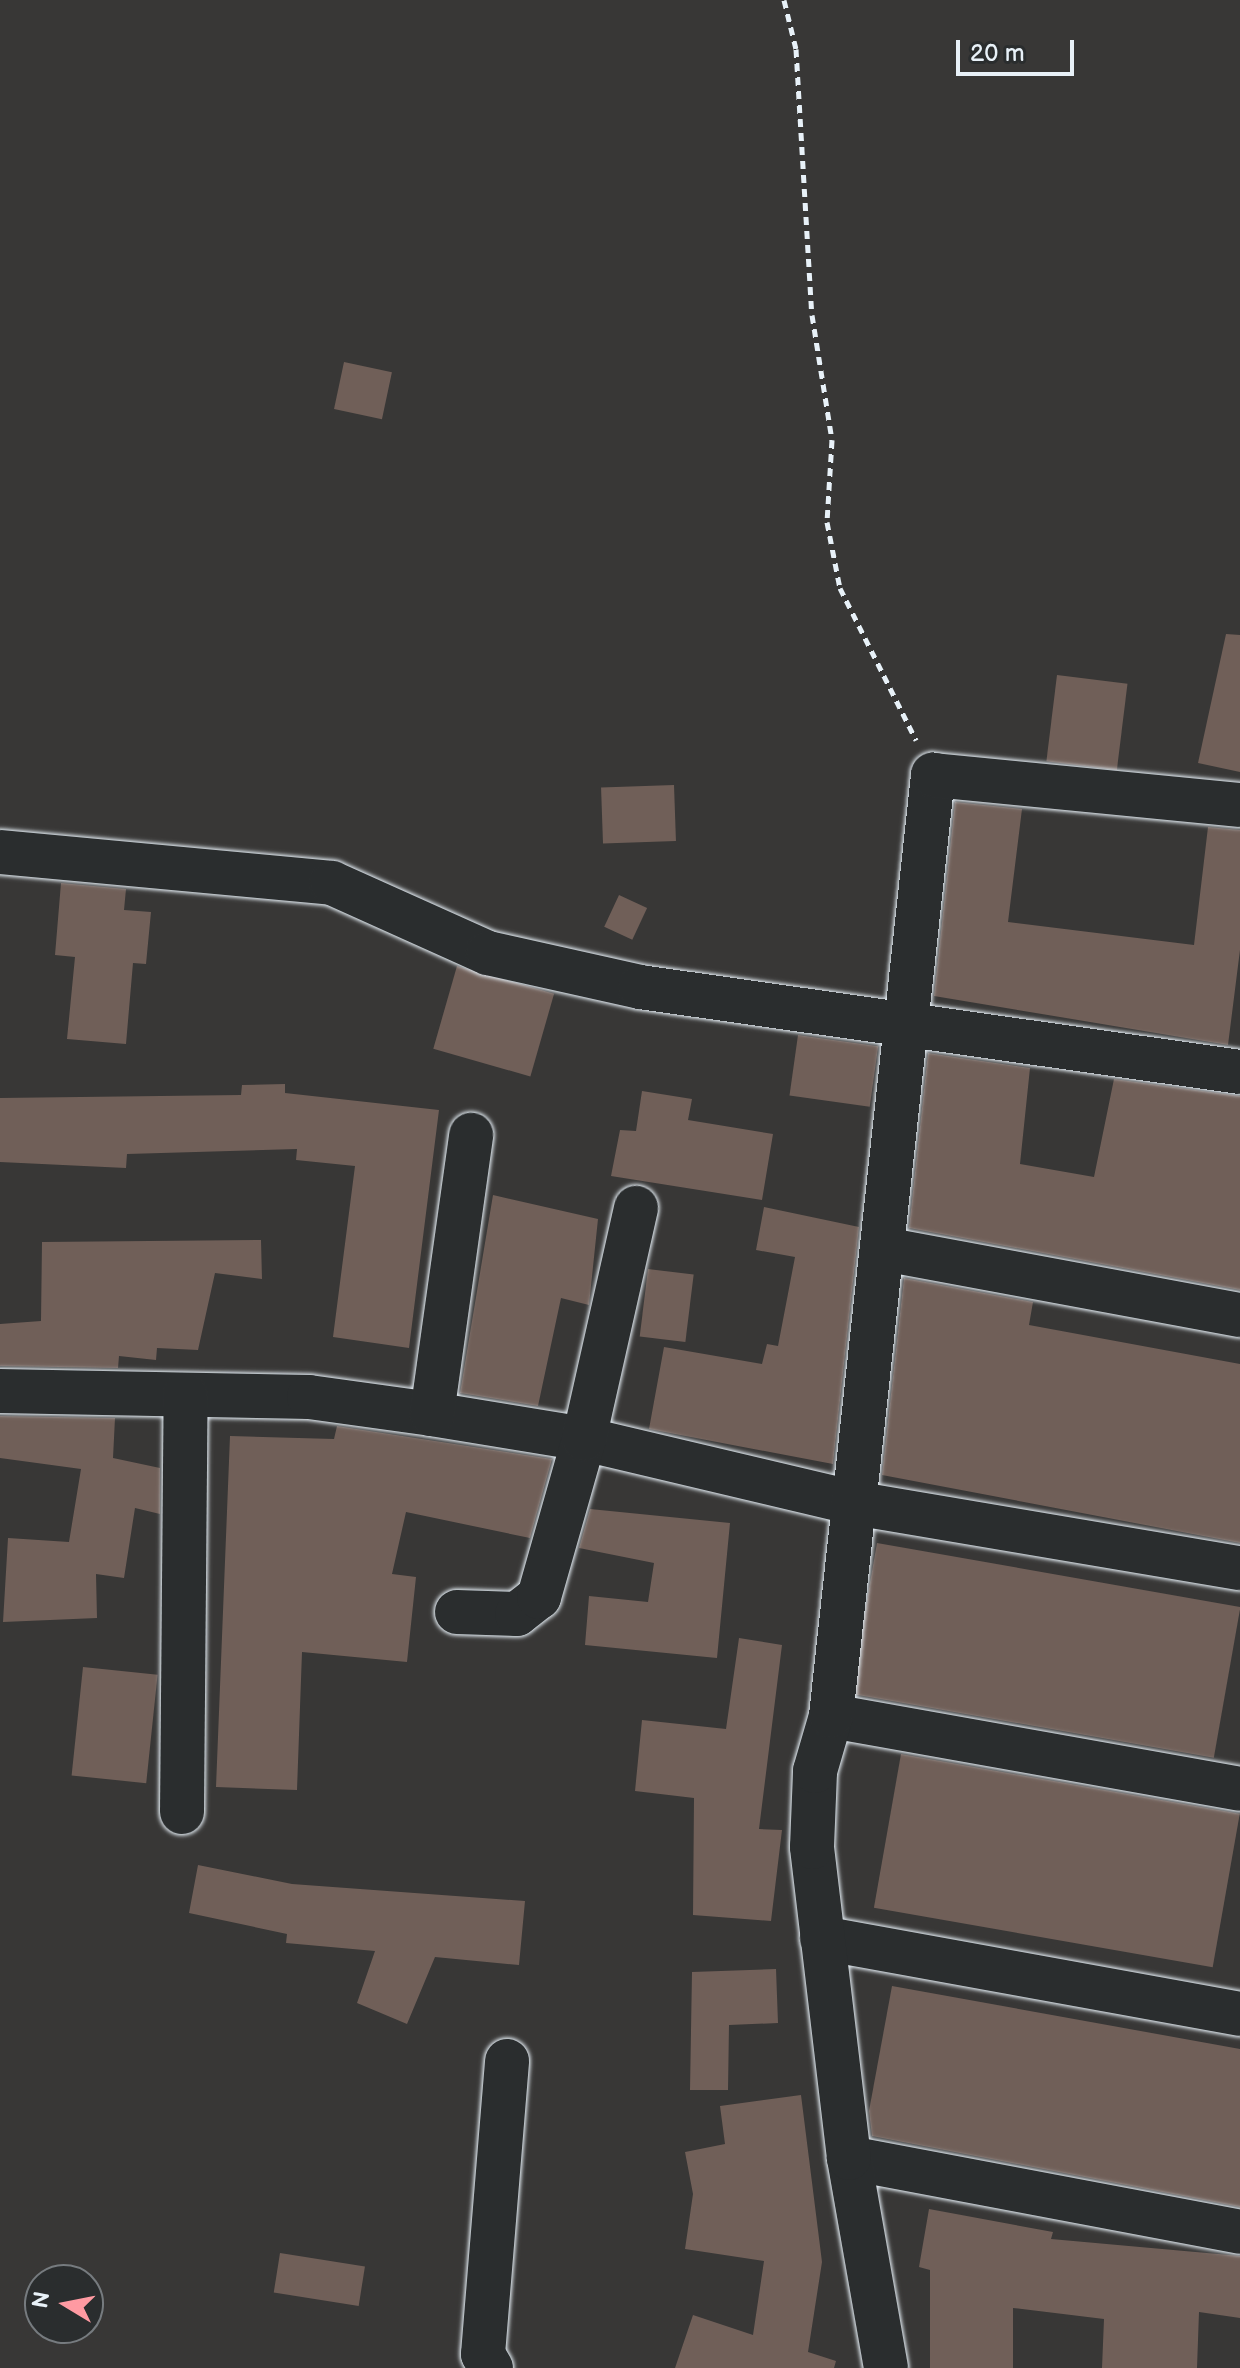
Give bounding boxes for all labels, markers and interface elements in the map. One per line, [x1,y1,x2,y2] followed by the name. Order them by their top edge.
[960,24,1078,74] scale bar
[970,39,1025,68] text: 20 m
[24,2264,104,2344] north arrow
[27,2290,57,2311] text: N

